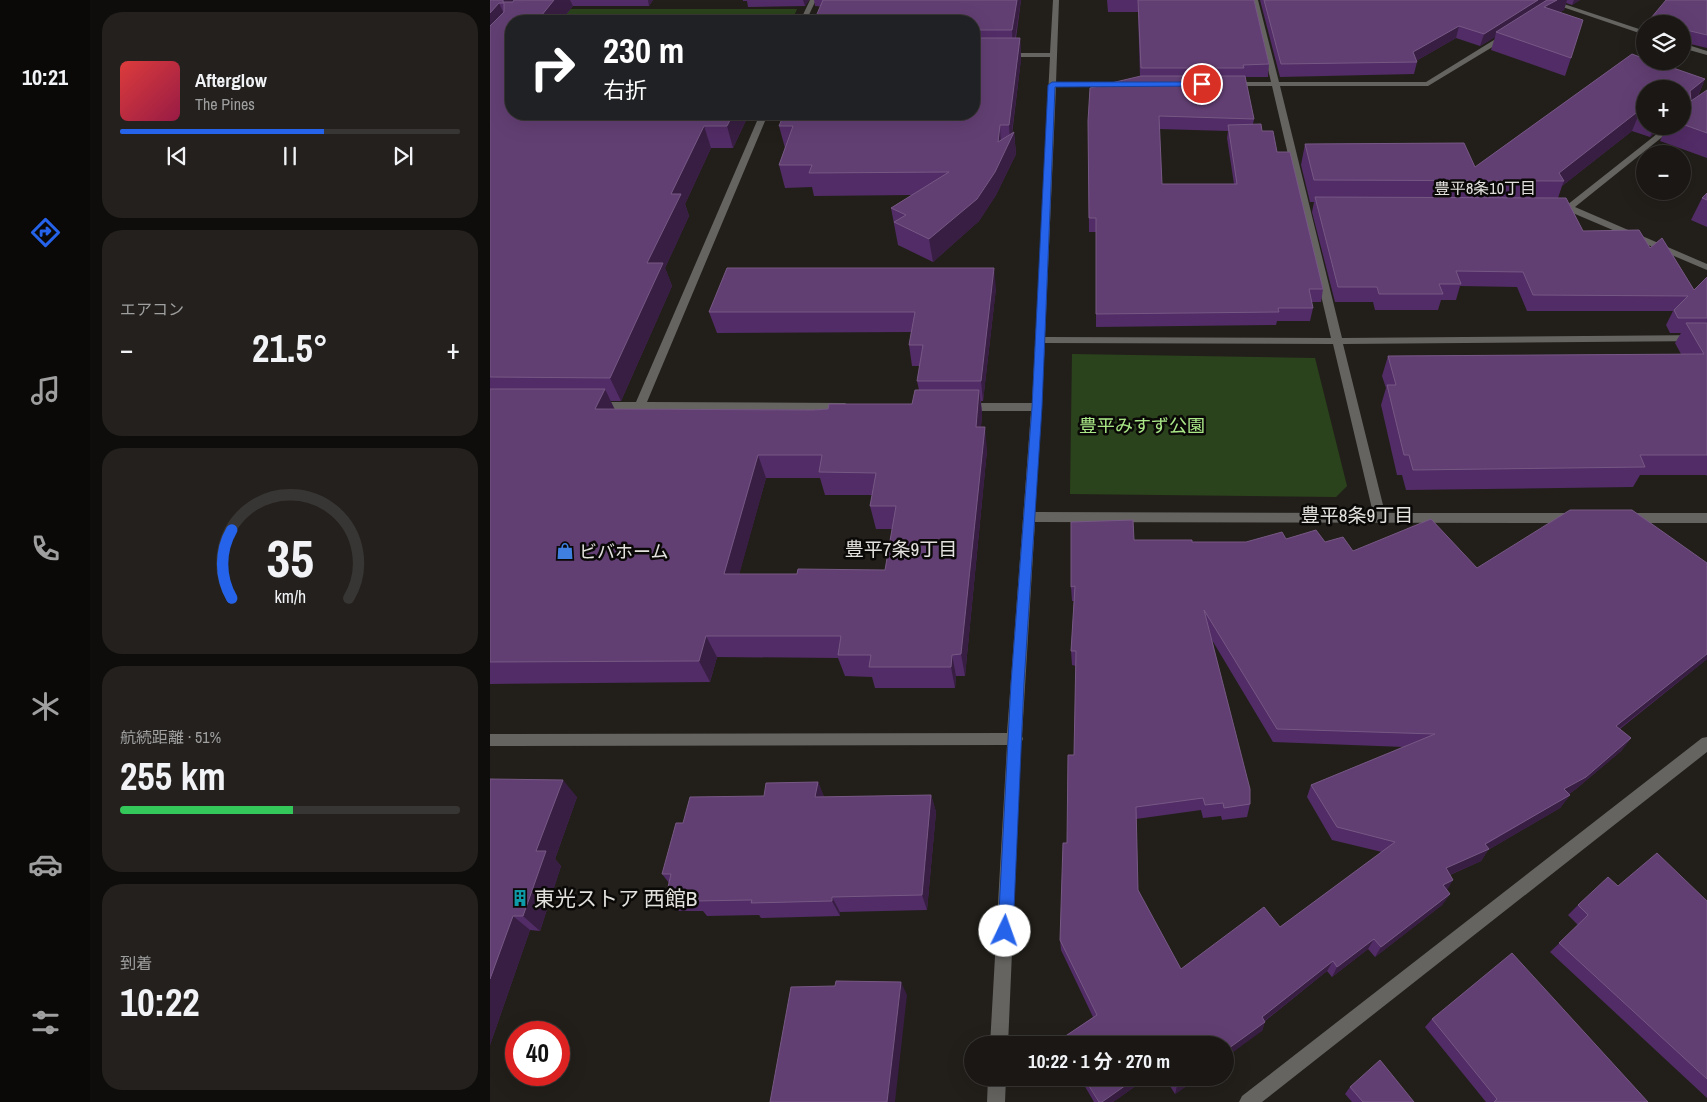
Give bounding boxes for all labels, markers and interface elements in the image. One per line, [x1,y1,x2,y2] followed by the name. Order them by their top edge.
[1636,15,1691,200] map controls
[1636,15,1691,70] button: layers
[603,27,684,74] text: 230 m
[520,35,585,100] icon: right
[22,62,68,92] text: 10:21
[1181,63,1223,105] pin
[195,67,267,93] text: Afterglow
[1188,70,1216,98] icon: arrive
[603,75,647,105] text: 右折
[1636,80,1691,135] button: +
[195,93,255,115] text: The Pines
[163,142,191,170] icon: previous
[276,142,304,170] icon: pause
[389,142,417,170] icon: next
[1636,145,1691,200] button: −
[1434,177,1536,199] district label: 豊平8条10丁目
[28,215,63,250] icon: directions
[120,298,184,320] text: エアコン
[252,323,328,374] text: 21.5°
[120,330,133,368] text: −
[447,330,460,368] text: +
[28,373,63,408] icon: music
[1079,413,1205,438] park label: 豊平みすず公園
[1301,502,1413,528] district label: 豊平8条9丁目
[266,523,314,593] text: 35
[28,531,63,566] icon: phone
[845,536,957,562] district label: 豊平7条9丁目
[579,539,668,564] place label: ビバホーム
[555,541,575,561] shop icon: ビバホーム
[274,585,306,609] text: km/h
[28,689,63,724] icon: climate
[120,726,221,748] text: 航続距離 · 51%
[120,751,226,802] text: 255 km
[28,847,63,882] icon: car
[534,884,697,913] place label: 東光ストア 西館B
[510,888,530,908] building icon: 東光ストア 西館B
[978,904,1030,956] position arrow
[120,952,152,974] text: 到着
[120,977,200,1028] text: 10:22
[28,1005,63,1040] icon: filters
[505,1021,570,1086] speed limit sign: 40
[1028,1048,1170,1074] text: 10:22 · 1 分 · 270 m

